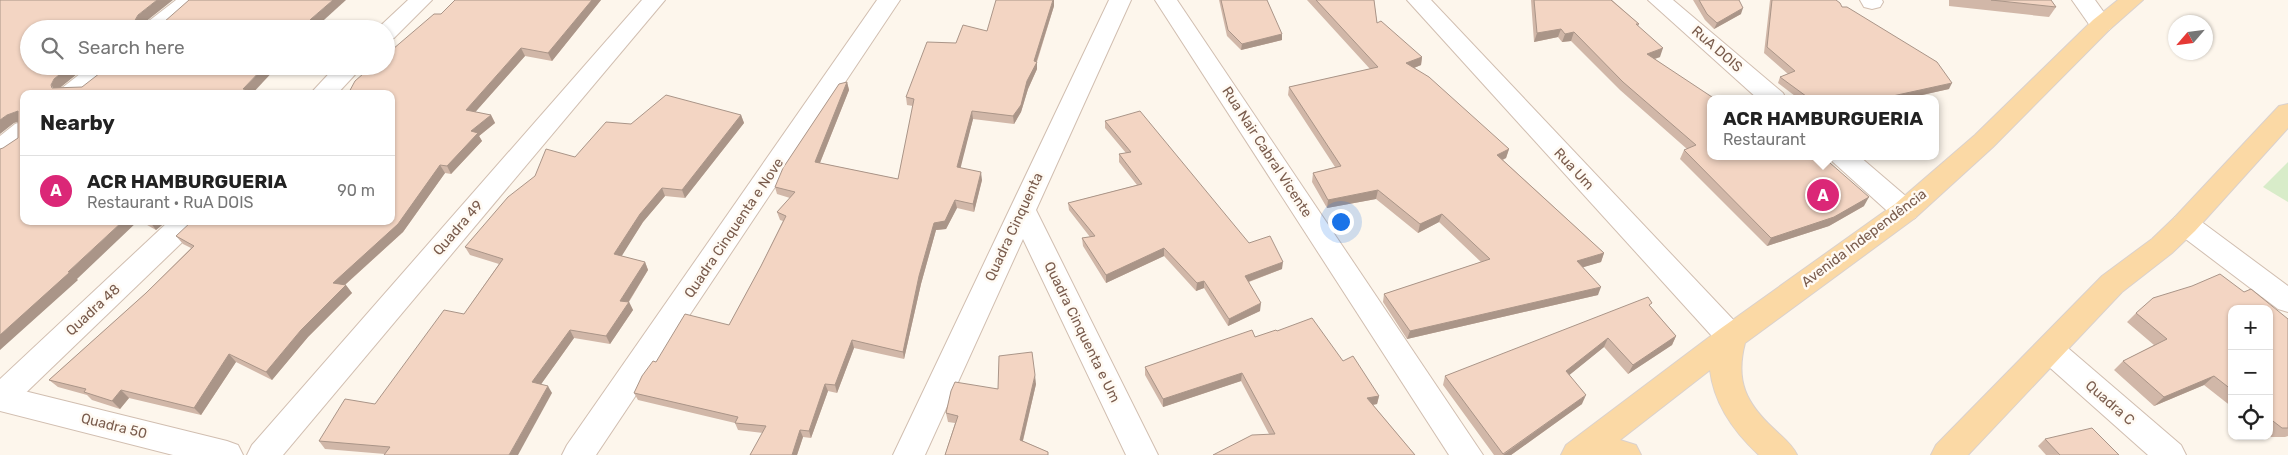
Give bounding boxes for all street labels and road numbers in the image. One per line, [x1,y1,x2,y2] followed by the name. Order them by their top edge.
[1688,22,1746,76] street label: RuA DOIS
[1218,83,1316,221] street label: Rua Nair Cabral Vicente
[1550,145,1598,193] street label: Rua Um
[681,155,787,301] street label: Quadra Cinquenta e Nove
[981,170,1047,284] street label: Quadra Cinquenta
[1798,185,1930,291] street label: Avenida Independência
[430,197,486,259] street label: Quadra 49
[1040,259,1124,405] street label: Quadra Cinquenta e Um
[62,281,124,339] street label: Quadra 48
[2082,377,2138,429] street label: Quadra C
[79,410,149,442] street label: Quadra 50

